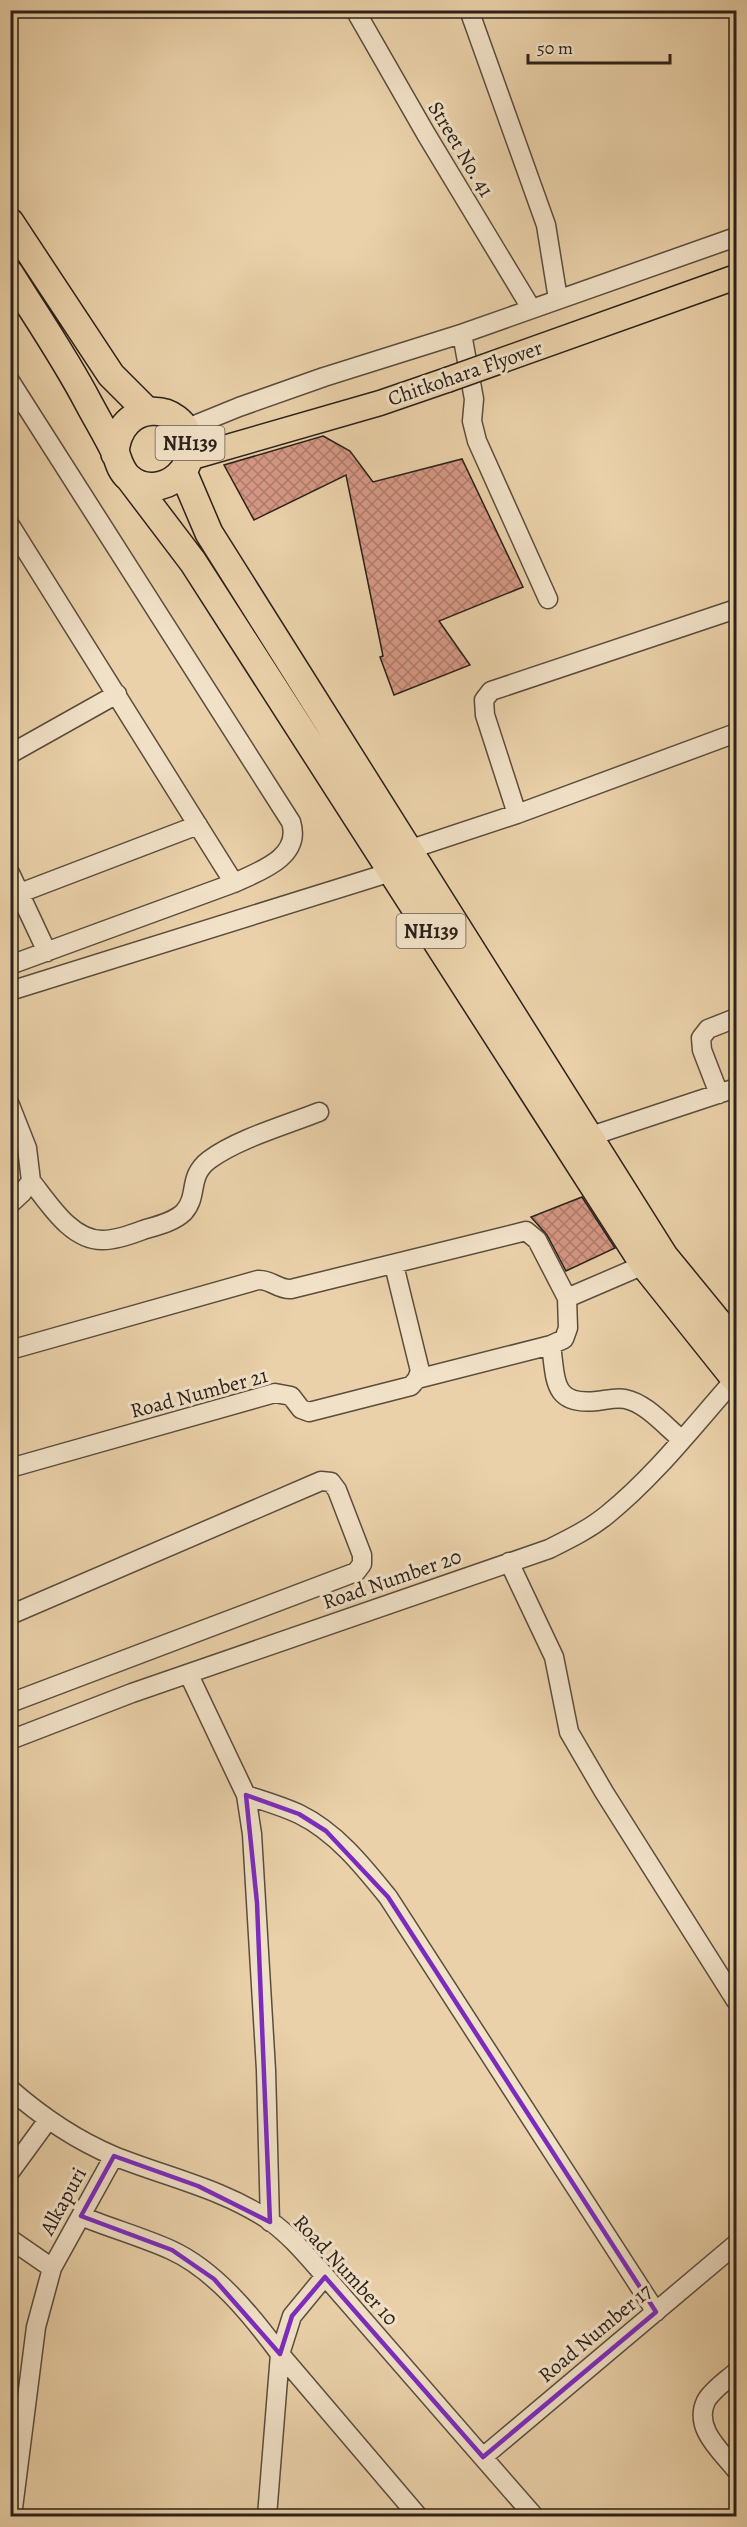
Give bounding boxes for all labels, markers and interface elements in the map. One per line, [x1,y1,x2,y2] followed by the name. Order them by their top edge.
[528,27,670,65] scale bar
[537,36,573,60] text: 50 m
[421,96,501,202] street label: Street No. 41
[384,333,546,413] street label: Chitkohara Flyover
[156,426,225,460] road number: NH139
[396,914,466,948] road number: NH139
[127,1361,271,1425] street label: Road Number 21
[319,1542,465,1616] street label: Road Number 20
[33,2162,93,2241] street label: Alkapuri
[287,2208,405,2332] street label: Road Number 10
[532,2277,658,2389] street label: Road Number 17

